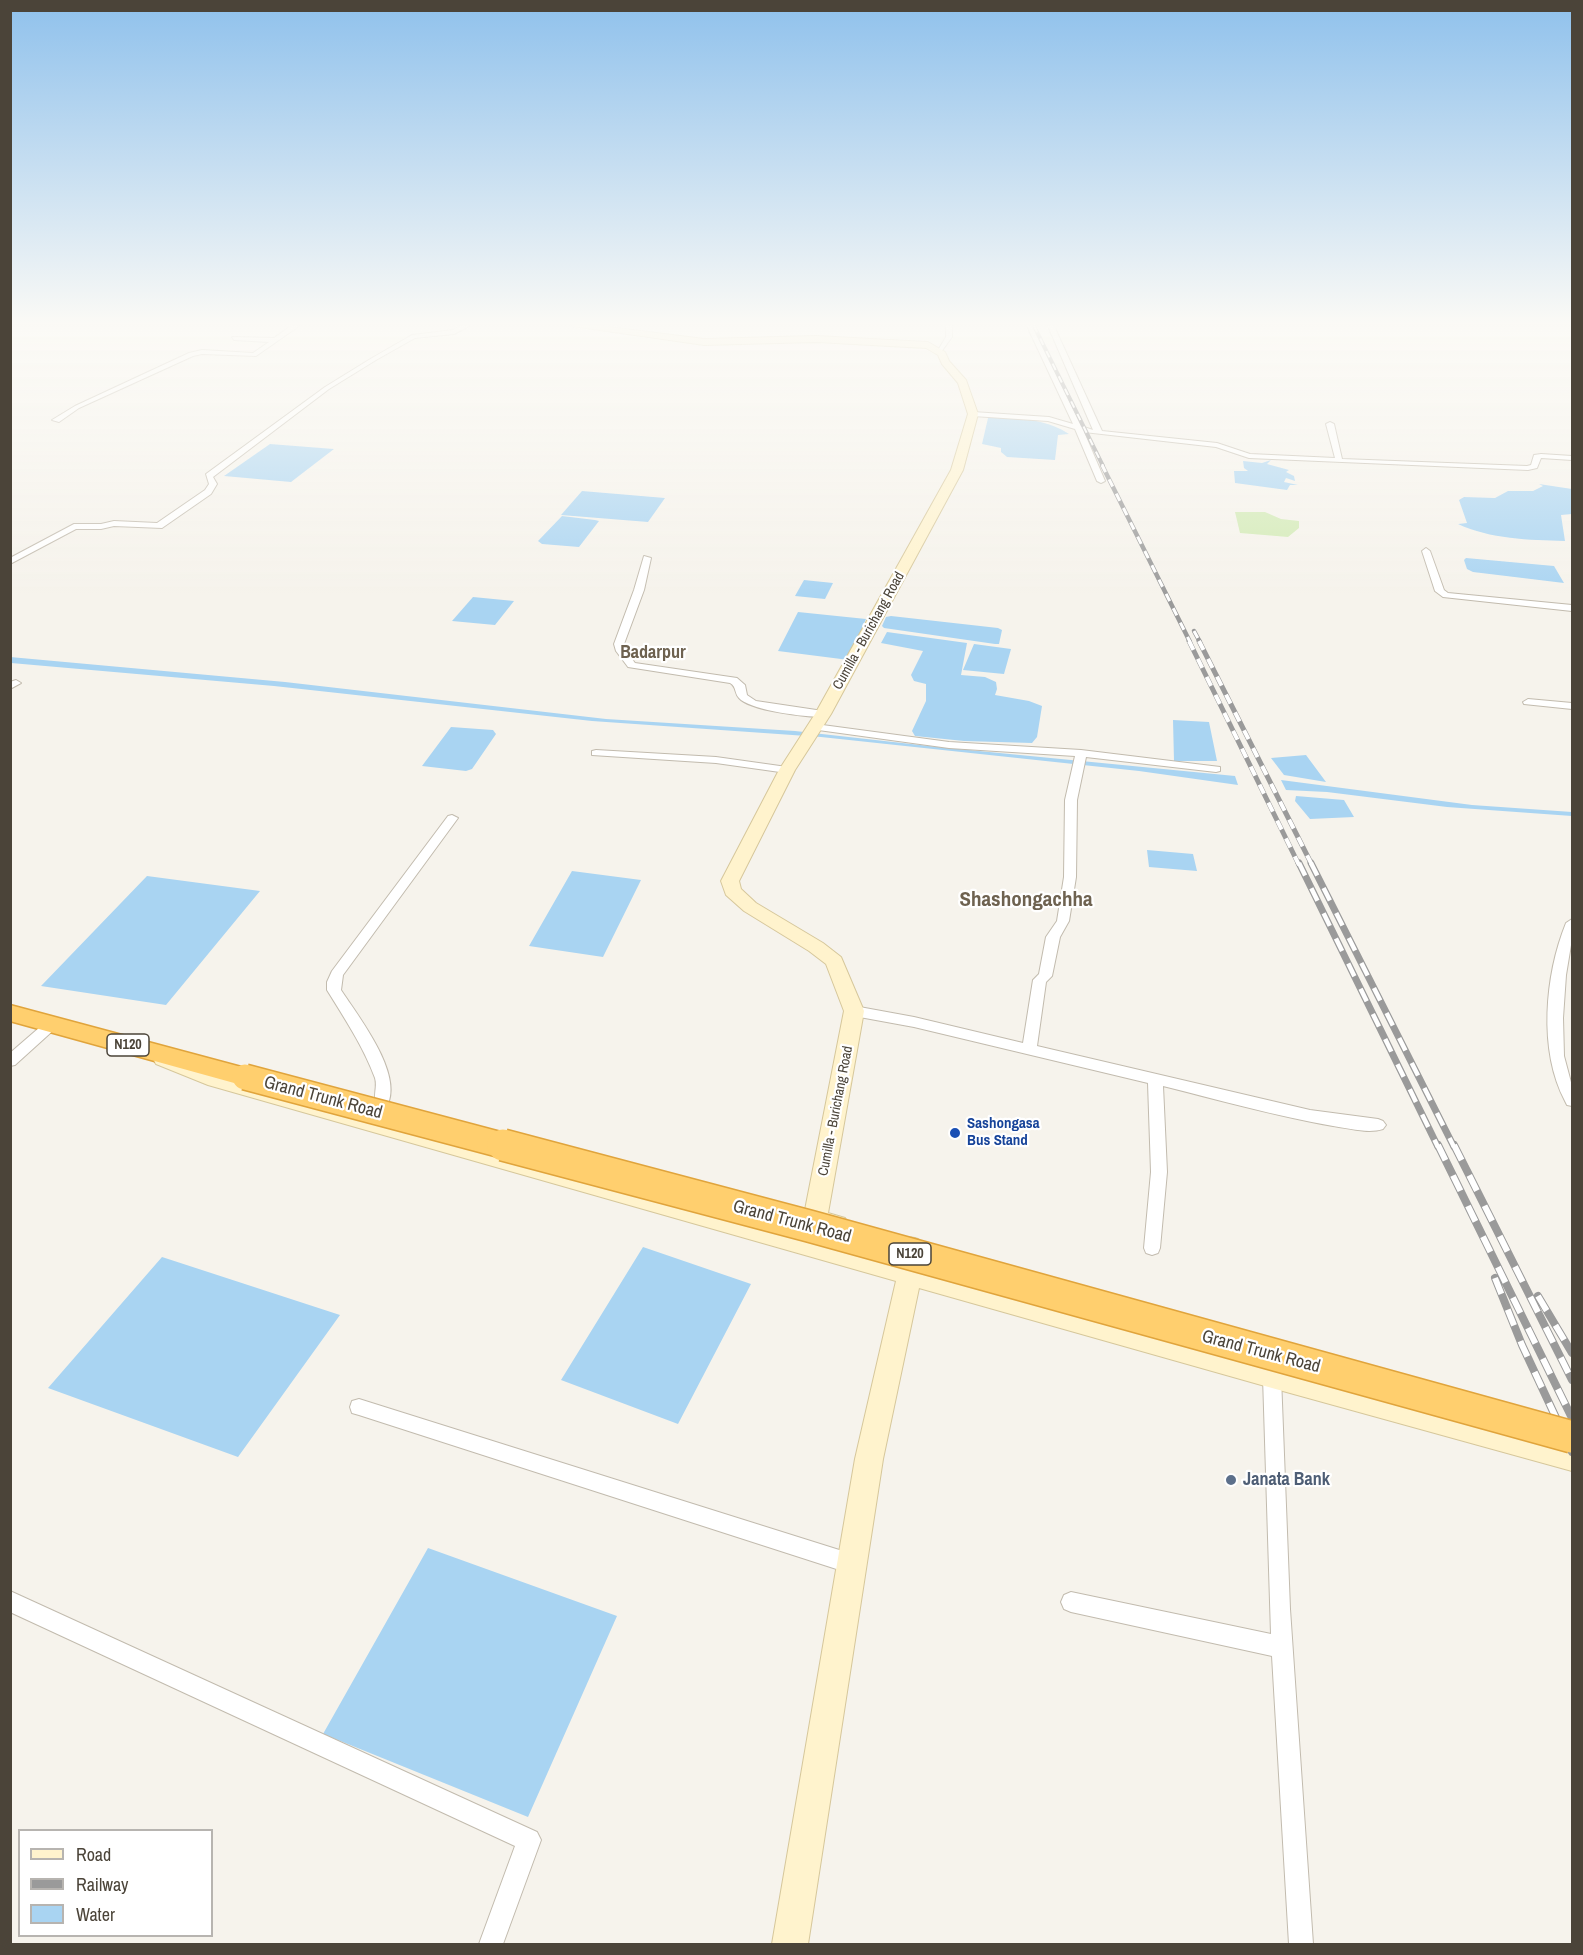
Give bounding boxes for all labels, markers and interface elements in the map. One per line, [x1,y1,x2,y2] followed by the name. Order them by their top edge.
[830,569,908,693] street label: Cumilla - Burichang Road
[620,642,686,664] district label: Badarpur
[959,887,1093,913] district label: Shashongachha
[107,1034,149,1056] road number: N120
[815,1045,857,1177] street label: Cumilla - Burichang Road
[261,1072,385,1124] street label: Grand Trunk Road
[967,1115,1039,1150] place label: Sashongasa Bus Stand
[948,1126,962,1140] marker: Sashongasa Bus Stand
[730,1196,854,1248] street label: Grand Trunk Road
[889,1243,931,1265] road number: N120
[1199,1326,1323,1378] street label: Grand Trunk Road
[1243,1469,1330,1491] place label: Janata Bank
[1224,1473,1238,1487] marker: Janata Bank
[18,1829,213,1937] legend
[76,1842,111,1867] text: Road
[76,1872,129,1897] text: Railway
[76,1902,115,1927] text: Water

